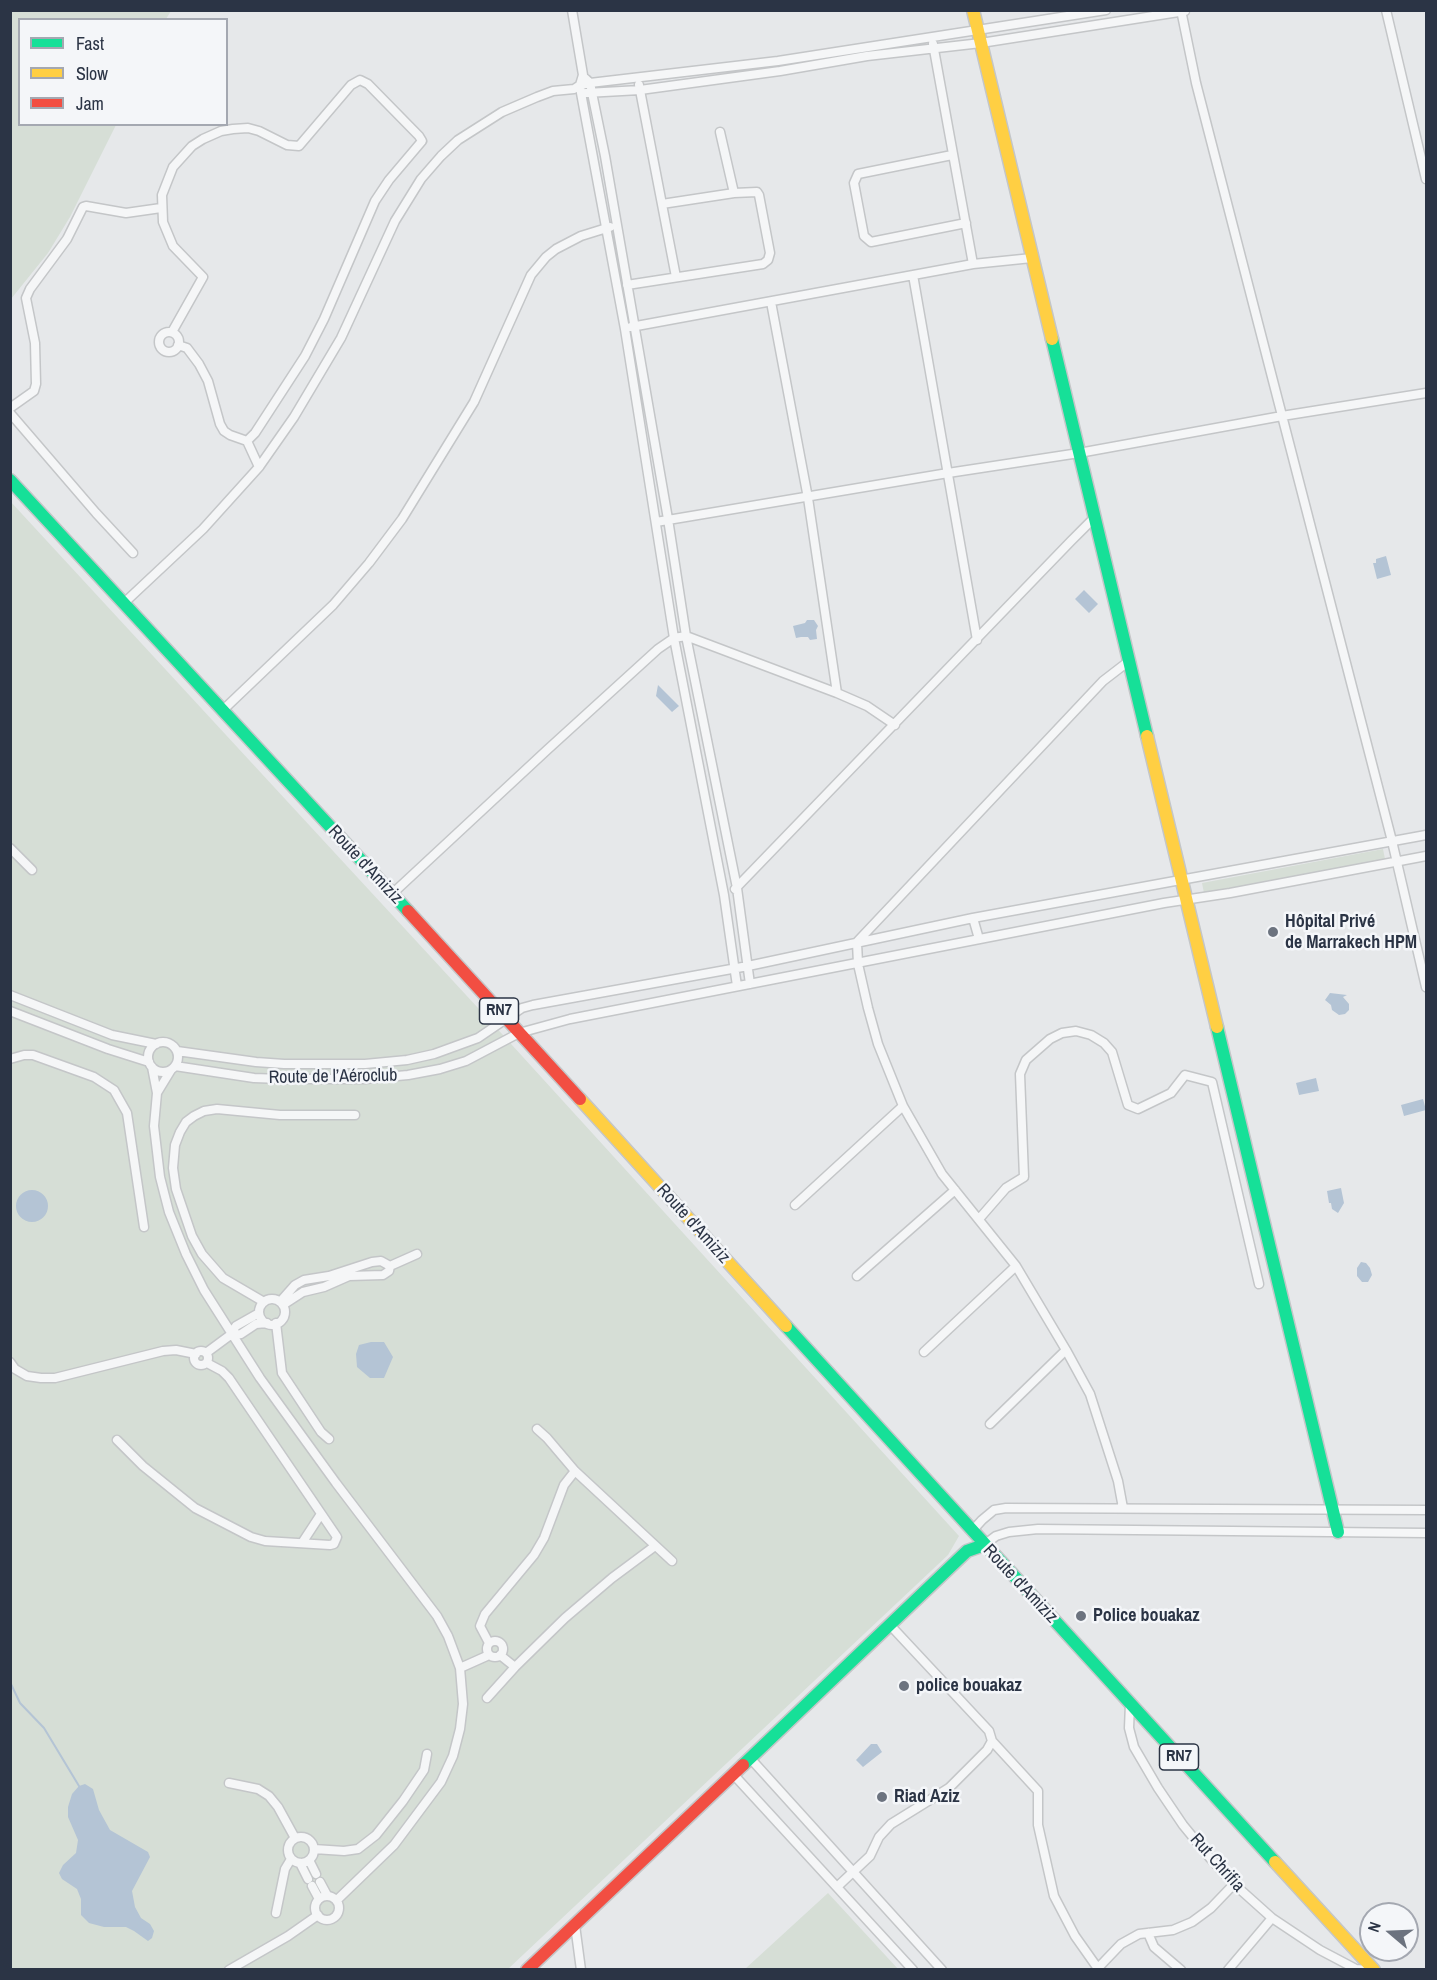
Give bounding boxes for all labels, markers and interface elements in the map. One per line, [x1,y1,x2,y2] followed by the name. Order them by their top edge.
[18,18,228,126] legend
[76,31,104,56] text: Fast
[76,61,108,86] text: Slow
[76,91,104,116] text: Jam
[323,821,407,909] street label: Route d'Amiziz
[1285,911,1417,954] place label: Hôpital Privé de Marrakech HPM
[1266,925,1280,939] marker: Hôpital Privé de Marrakech HPM
[480,998,518,1024] road number: RN7
[268,1065,398,1089] street label: Route de l’Aéroclub
[652,1180,734,1268] street label: Route d'Amiziz
[978,1540,1062,1628] street label: Route d'Amiziz
[1093,1605,1200,1627] place label: Police bouakaz
[1074,1609,1088,1623] marker: Police bouakaz
[916,1675,1022,1697] place label: police bouakaz
[897,1679,911,1693] marker: police bouakaz
[1160,1744,1198,1770] road number: RN7
[894,1786,960,1808] place label: Riad Aziz
[875,1790,889,1804] marker: Riad Aziz
[1185,1829,1249,1897] street label: Rut Chrifia
[1359,1902,1419,1962] north arrow
[1362,1919,1386,1935] text: N

